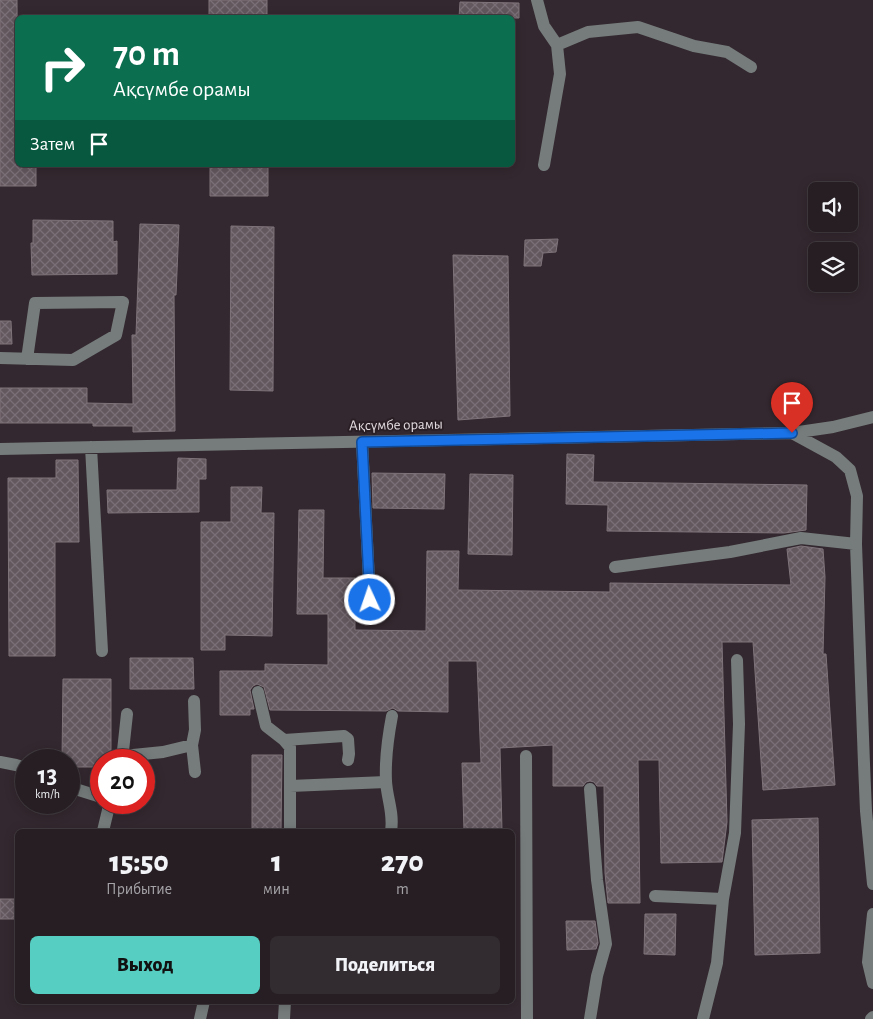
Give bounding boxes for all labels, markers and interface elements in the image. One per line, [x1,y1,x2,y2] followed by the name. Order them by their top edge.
[30,35,95,100] icon: right
[113,37,180,72] text: 70 m
[113,78,251,100] text: Ақсүмбе орамы
[85,130,113,158] icon: arrive
[30,135,75,154] text: Затем
[808,182,858,292] map controls
[808,182,858,232] button: sound
[808,242,858,292] button: layers
[771,382,813,433] pin
[778,389,806,417] icon: arrive
[349,417,443,433] street label: Ақсүмбе орамы
[343,573,395,625] position arrow
[90,749,155,814] speed limit sign: 20
[38,763,57,788] text: 13
[35,788,60,800] text: km/h
[109,847,169,877] text: 15:50
[271,847,282,877] text: 1
[381,847,424,877] text: 270
[106,881,172,897] text: Прибытие
[263,881,290,897] text: мин
[396,881,409,897] text: m
[30,936,260,994] button: Выход
[270,936,500,994] button: Поделиться

